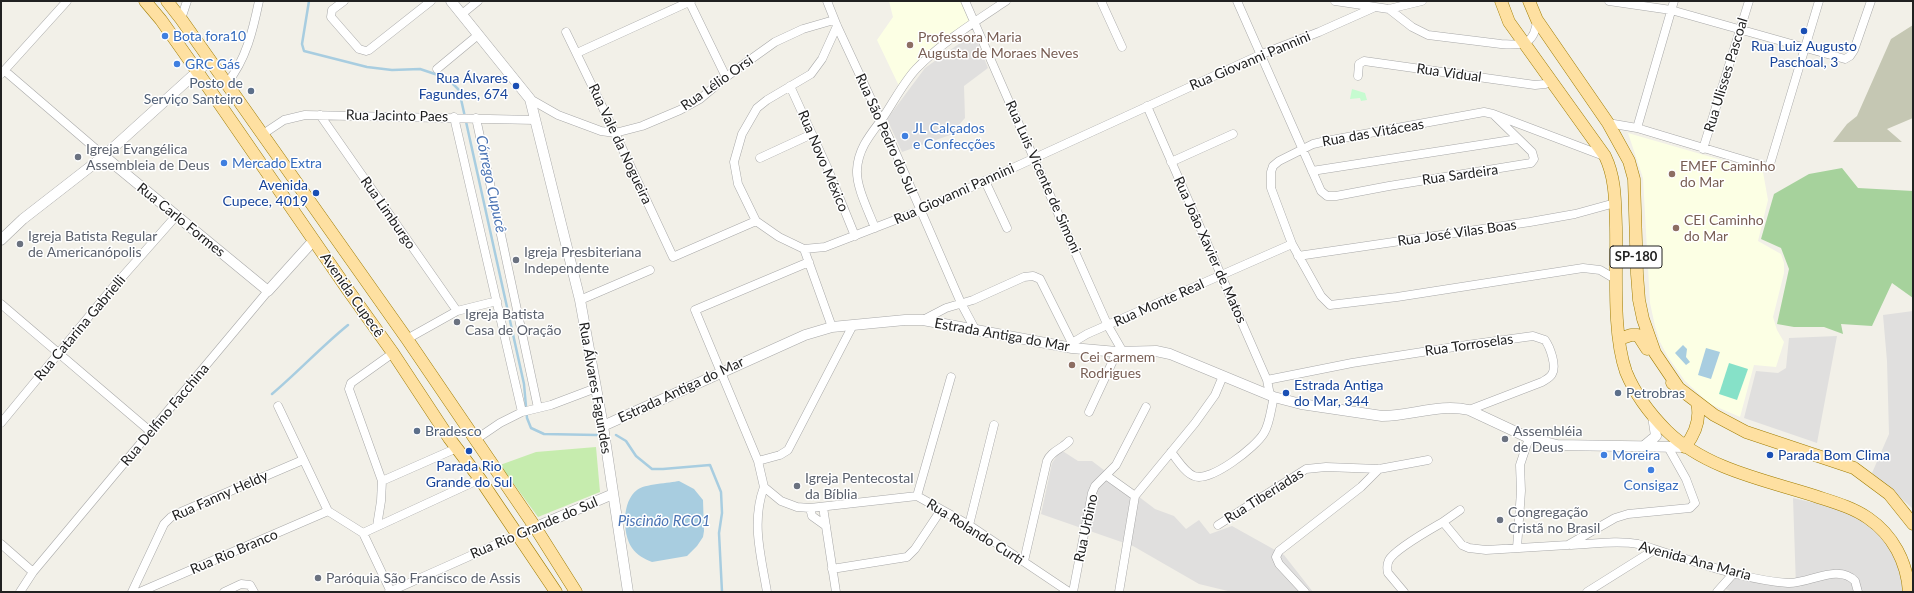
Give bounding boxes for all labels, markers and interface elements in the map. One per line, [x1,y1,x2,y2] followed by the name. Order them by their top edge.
[1701,16,1751,134] street label: Rua Ulisses Pascoal
[1799,26,1809,36] marker: Rua Luiz Augusto Paschoal, 3
[173,28,246,44] place label: Bota fora10
[1187,28,1313,94] street label: Rua Giovanni Pannini
[918,29,1079,62] place label: Professora Maria Augusta de Moraes Neves
[160,31,170,41] marker: Bota fora10
[1751,38,1857,70] place label: Rua Luiz Augusto Paschoal, 3
[905,40,915,50] marker: Professora Maria Augusta de Moraes Neves
[678,52,756,114] street label: Rua Lélio Orsi
[185,56,240,72] place label: GRC Gás
[172,59,182,69] marker: GRC Gás
[1415,60,1483,86] street label: Rua Vidual
[419,70,508,102] place label: Rua Álvares Fagundes, 674
[852,71,920,197] street label: Rua São Pedro do Sul
[144,75,243,108] place label: Posto de Serviço Santeiro
[511,81,521,91] marker: Rua Álvares Fagundes, 674
[585,81,655,207] street label: Rua Vale da Nogueira
[246,86,256,96] marker: Posto de Serviço Santeiro
[1002,98,1084,256] street label: Rua Luis Vicente de Simoni
[346,107,448,125] street label: Rua Jacinto Paes
[794,108,852,214] street label: Rua Novo México
[1321,116,1425,150] street label: Rua das Vitáceas
[913,120,995,152] place label: JL Calçados e Confecções
[900,131,910,141] marker: JL Calçados e Confecções
[472,134,510,234] water label: Córrego Cupucê
[86,141,210,174] place label: Igreja Evangélica Assembleia de Deus
[73,152,83,162] marker: Igreja Evangélica Assembleia de Deus
[232,155,322,171] place label: Mercado Extra
[219,158,229,168] marker: Mercado Extra
[1680,158,1775,190] place label: EMEF Caminho do Mar
[891,160,1017,228] street label: Rua Giovanni Pannini
[1421,161,1499,189] street label: Rua Sardeira
[1667,169,1677,179] marker: EMEF Caminho do Mar
[357,174,419,252] street label: Rua Limburgo
[1170,174,1250,326] street label: Rua João Xavier de Matos
[223,177,308,210] place label: Avenida Cupece, 4019
[134,179,228,261] street label: Rua Carlo Formes
[311,188,321,198] marker: Avenida Cupece, 4019
[1684,212,1764,244] place label: CEI Caminho do Mar
[1396,216,1518,250] street label: Rua José Vilas Boas
[1671,223,1681,233] marker: CEI Caminho do Mar
[28,228,157,260] place label: Igreja Batista Regular de Americanópolis
[15,239,25,249] marker: Igreja Batista Regular de Americanópolis
[524,244,641,276] place label: Igreja Presbiteriana Independente
[1610,246,1662,268] road number: SP-180
[317,250,387,340] street label: Avenida Cupecê
[511,255,521,265] marker: Igreja Presbiteriana Independente
[31,272,129,384] street label: Rua Catarina Gabrielli
[1111,276,1207,330] street label: Rua Monte Real
[465,306,561,338] place label: Igreja Batista Casa de Oração
[933,315,1071,355] street label: Estrada Antiga do Mar
[452,317,462,327] marker: Igreja Batista Casa de Oração
[575,321,615,455] street label: Rua Álvares Fagundes
[1424,330,1514,360] street label: Rua Torroselas
[1080,349,1155,382] place label: Cei Carmem Rodrigues
[615,353,747,427] street label: Estrada Antiga do Mar
[117,360,213,470] street label: Rua Delfino Facchina
[1067,360,1077,370] marker: Cei Carmem Rodrigues
[1294,377,1383,410] place label: Estrada Antiga do Mar, 344
[1626,385,1685,401] place label: Petrobras
[1281,388,1291,398] marker: Estrada Antiga do Mar, 344
[1613,388,1623,398] marker: Petrobras
[425,423,482,439] place label: Bradesco
[1513,423,1582,456] place label: Assembléia de Deus
[412,426,422,436] marker: Bradesco
[1500,434,1510,444] marker: Assembléia de Deus
[464,446,474,456] marker: Parada Rio Grande do Sul
[1612,447,1660,463] place label: Moreira
[1778,447,1890,463] place label: Parada Bom Clima
[1599,450,1609,460] marker: Moreira
[1765,450,1775,460] marker: Parada Bom Clima
[426,458,512,490] place label: Parada Rio Grande do Sul
[1221,465,1307,527] street label: Rua Tiberíadas
[1646,465,1656,475] marker: Consigaz
[169,467,271,525] street label: Rua Fanny Heldy
[805,470,913,502] place label: Igreja Pentecostal da Bíblia
[1624,477,1678,493] place label: Consigaz
[792,481,802,491] marker: Igreja Pentecostal da Bíblia
[1071,493,1101,563] street label: Rua Urbino
[468,494,600,562] street label: Rua Rio Grande do Sul
[923,495,1027,569] street label: Rua Rolando Curti
[1508,504,1600,536] place label: Congregação Cristã no Brasil
[618,512,710,530] water label: Piscinão RCO1
[1495,515,1505,525] marker: Congregação Cristã no Brasil
[188,526,280,578] street label: Rua Rio Branco
[1637,538,1753,584] street label: Avenida Ana Maria
[326,570,521,586] place label: Paróquia São Francisco de Assis
[313,573,323,583] marker: Paróquia São Francisco de Assis

